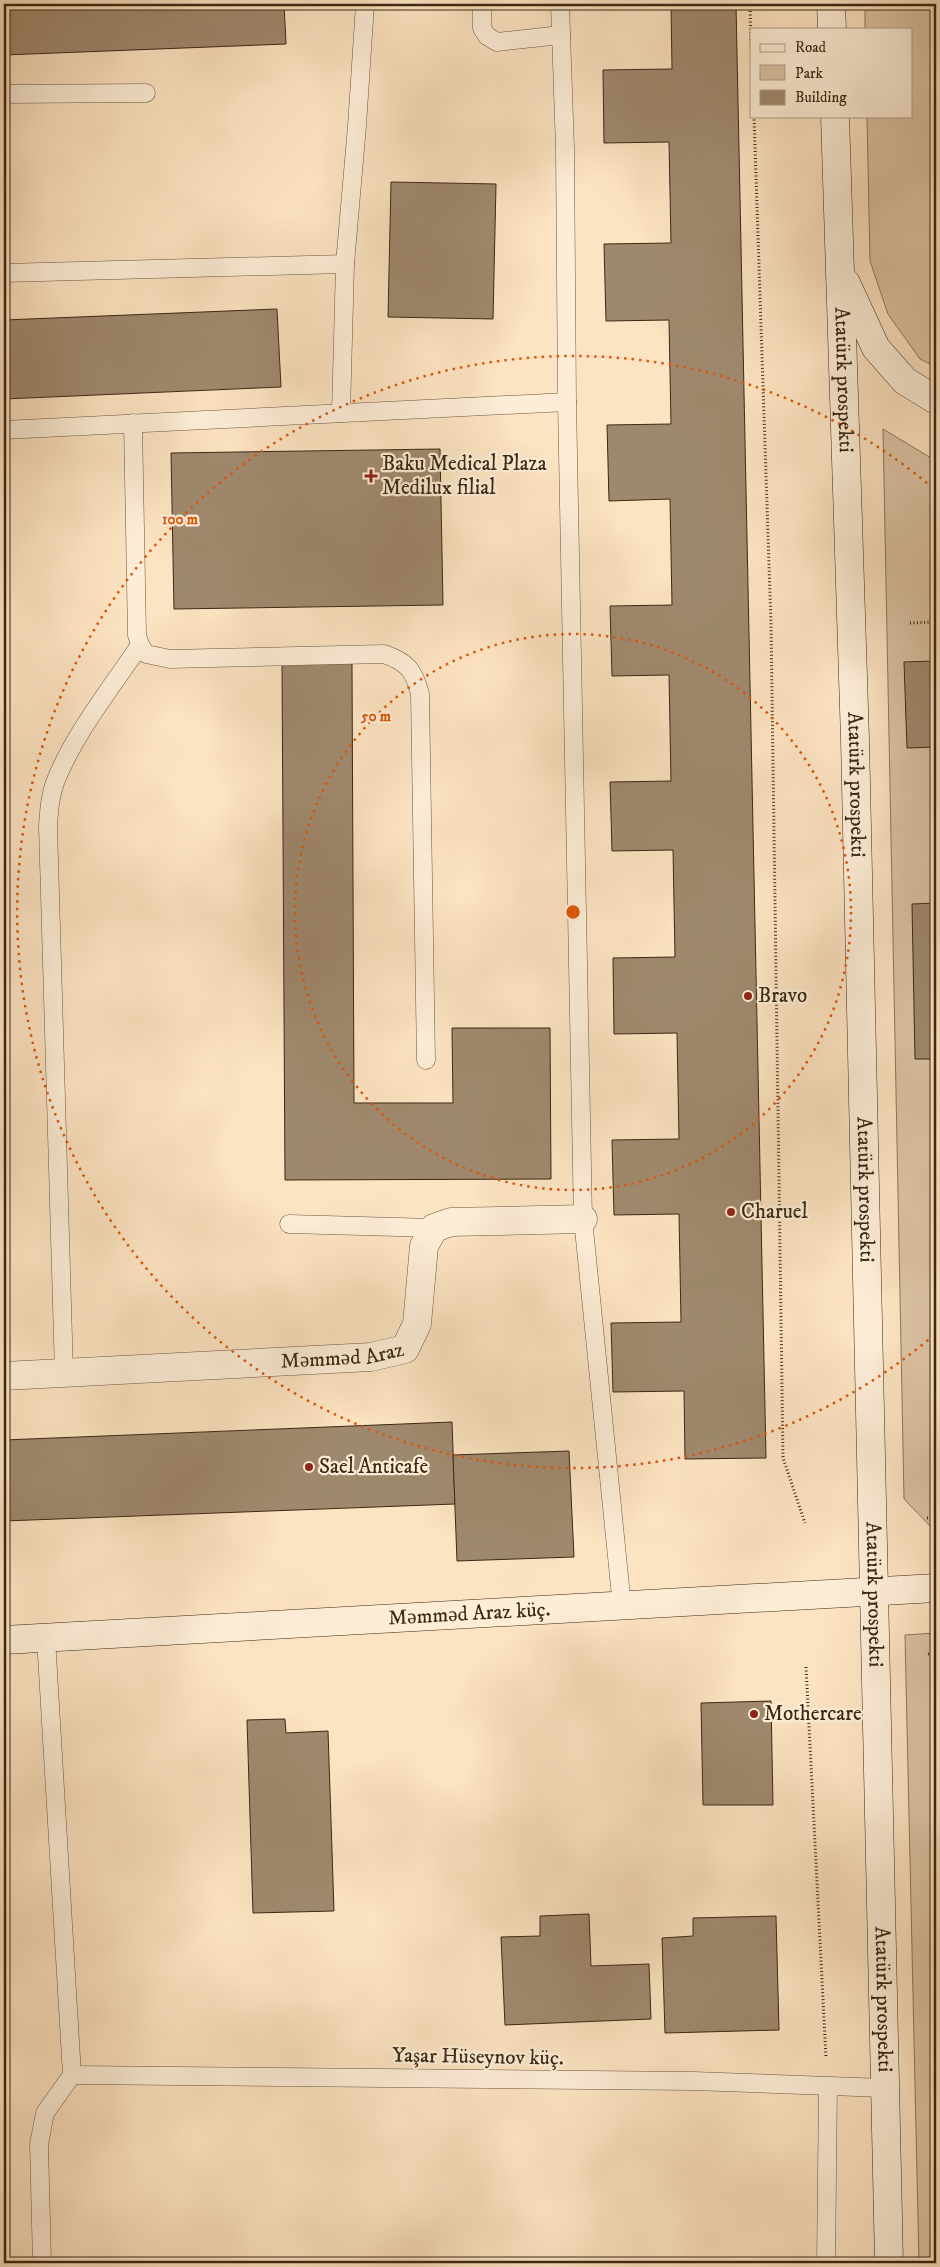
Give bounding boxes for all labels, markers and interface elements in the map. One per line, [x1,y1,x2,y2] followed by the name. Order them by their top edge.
[750,28,912,118] legend
[795,38,827,57] text: Road
[795,64,824,83] text: Park
[795,88,847,107] text: Building
[828,307,859,453] street label: Atatürk prospekti
[382,451,547,501] place label: Baku Medical Plaza Medilux filial
[364,469,378,483] marker: Baku Medical Plaza Medilux filial
[162,510,199,529] text: 100 m
[360,707,392,726] text: 50 m
[841,711,871,858] street label: Atatürk prospekti
[564,903,582,921] centre of rings
[758,983,807,1009] place label: Bravo
[742,990,754,1002] marker: Bravo
[850,1116,880,1263] street label: Atatürk prospekti
[741,1199,809,1225] place label: Charuel
[725,1206,737,1218] marker: Charuel
[280,1337,406,1375] street label: Məmməd Araz
[319,1454,428,1480] place label: Sael Anticafe
[303,1461,315,1473] marker: Sael Anticafe
[859,1521,889,1668] street label: Atatürk prospekti
[387,1597,551,1632] street label: Məmməd Araz küç.
[764,1701,862,1727] place label: Mothercare
[748,1708,760,1720] marker: Mothercare
[868,1926,898,2073] street label: Atatürk prospekti
[392,2043,564,2071] street label: Yaşar Hüseynov küç.

